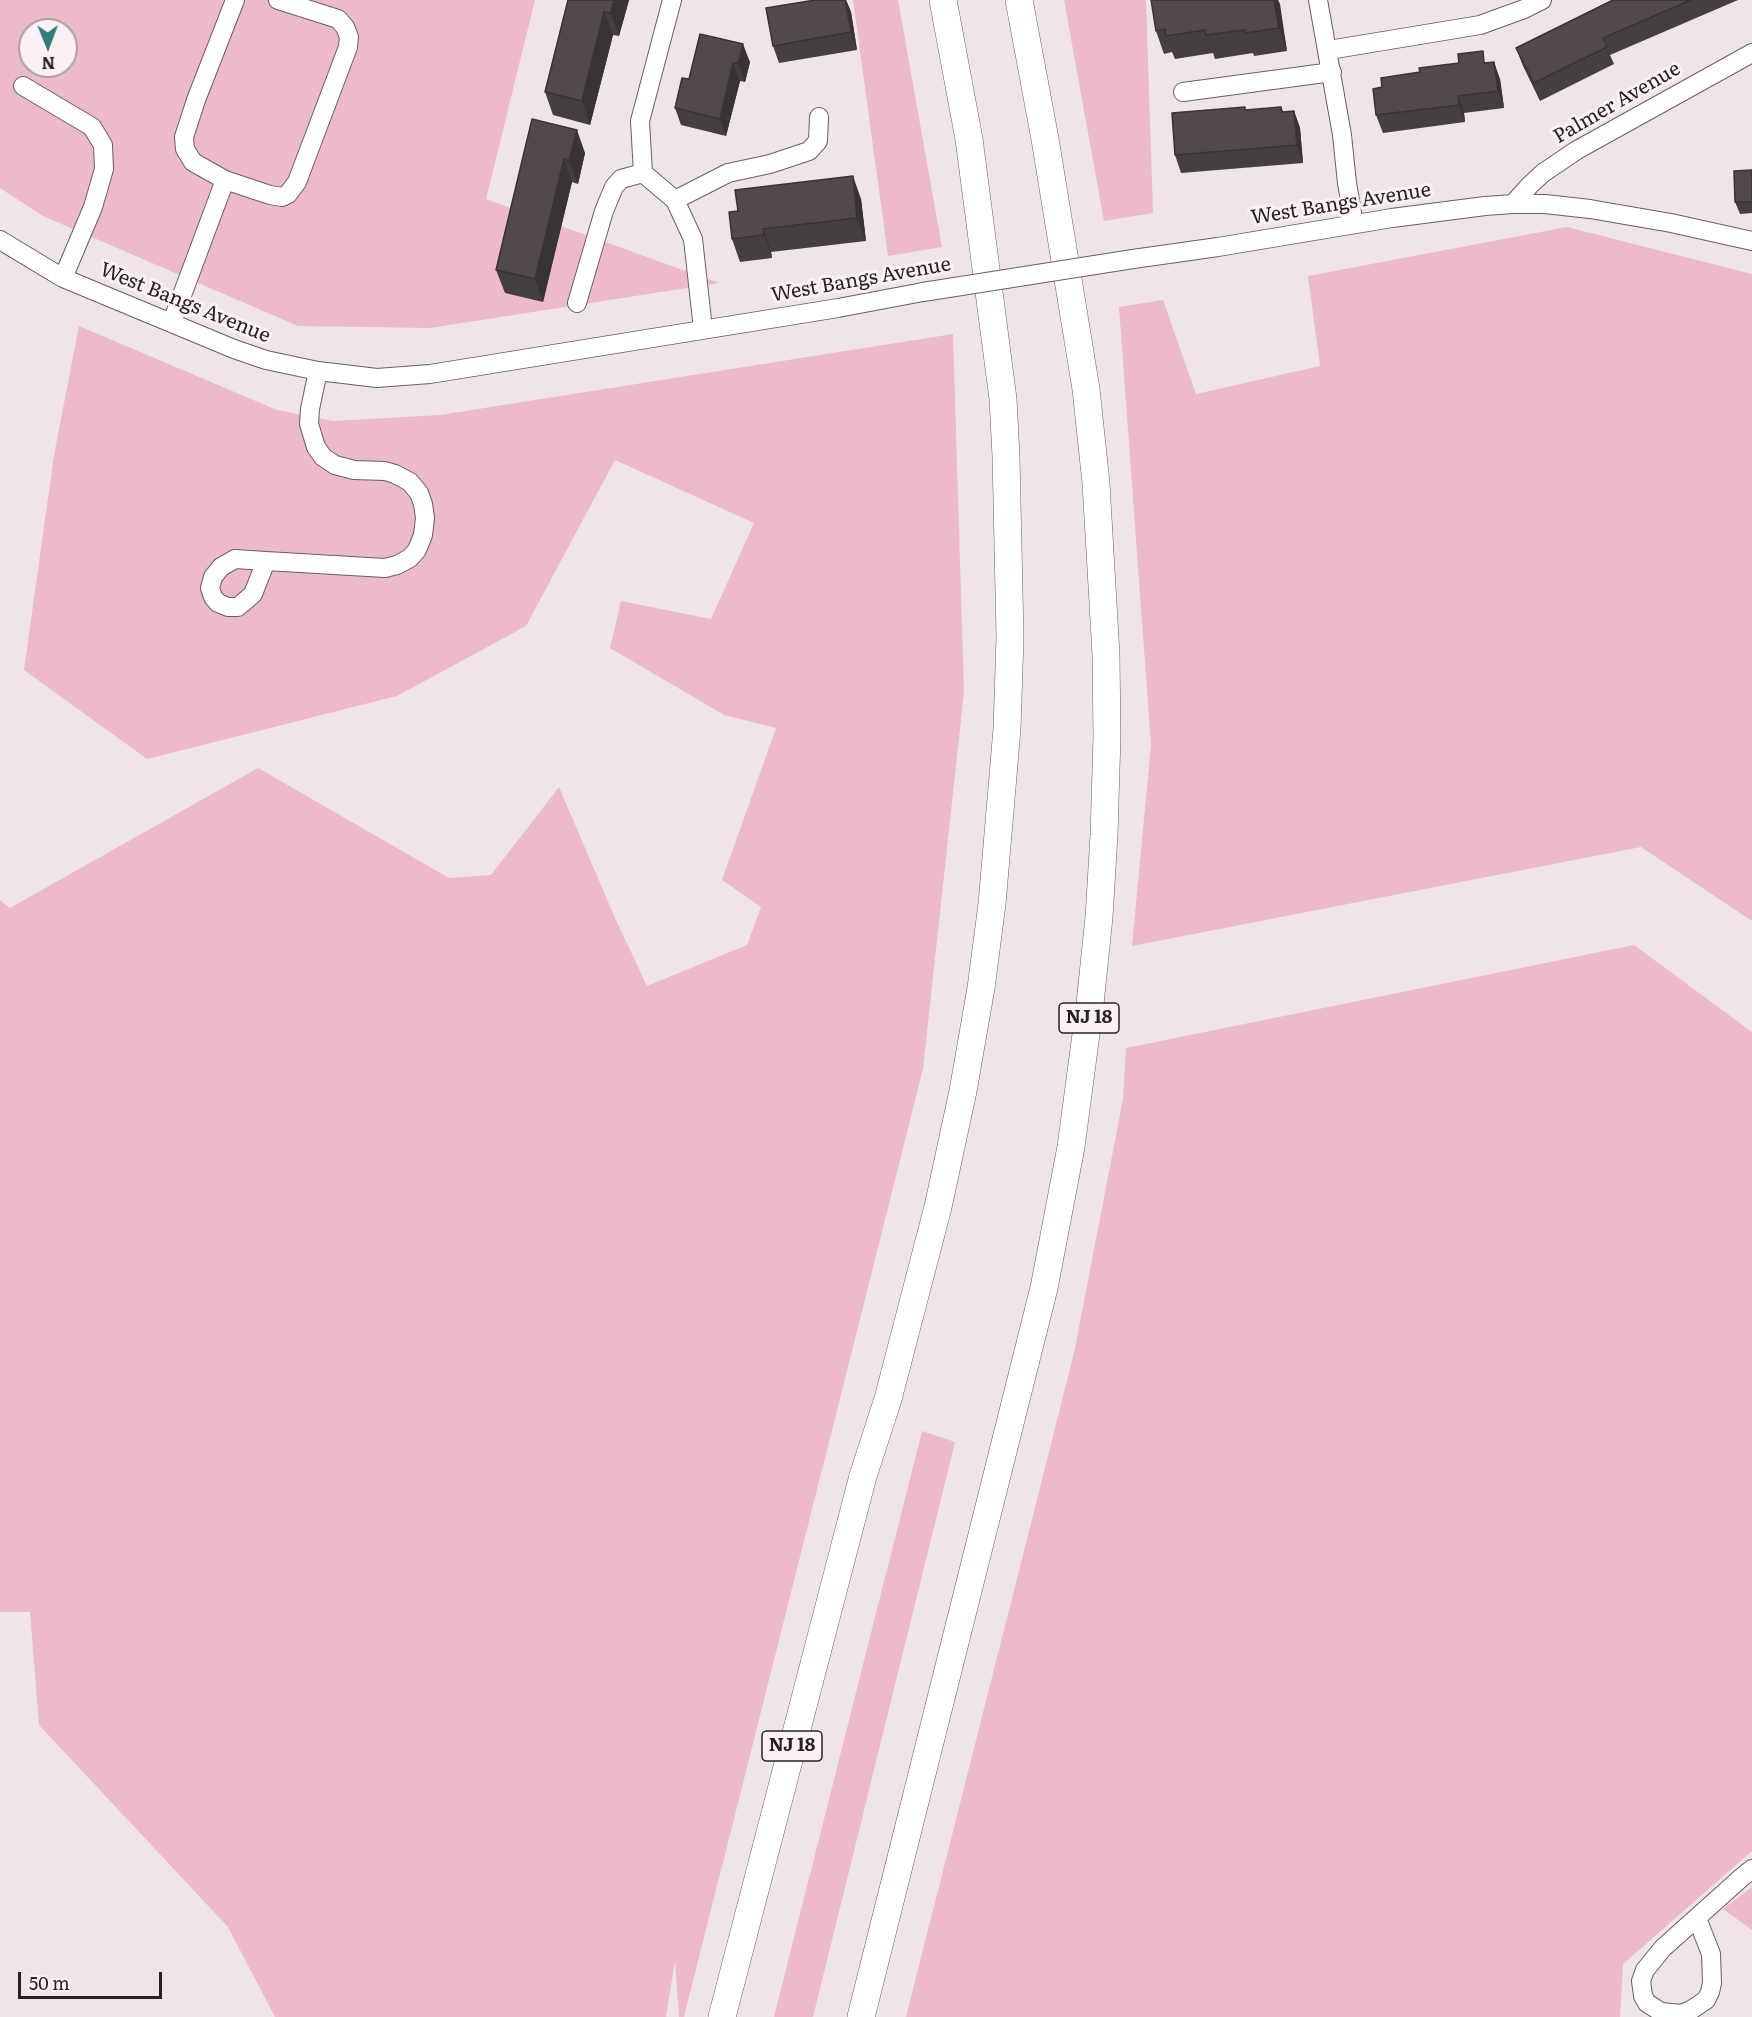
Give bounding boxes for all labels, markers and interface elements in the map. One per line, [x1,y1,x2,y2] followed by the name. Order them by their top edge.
[18,18,78,78] north arrow
[41,52,55,76] text: N
[1549,57,1685,149] street label: Palmer Avenue
[1249,178,1433,230] street label: West Bangs Avenue
[769,252,953,308] street label: West Bangs Avenue
[96,258,274,348] street label: West Bangs Avenue
[1059,1003,1119,1033] road number: NJ 18
[762,1731,822,1761] road number: NJ 18
[21,1960,165,1998] scale bar
[29,1969,70,1996] text: 50 m

